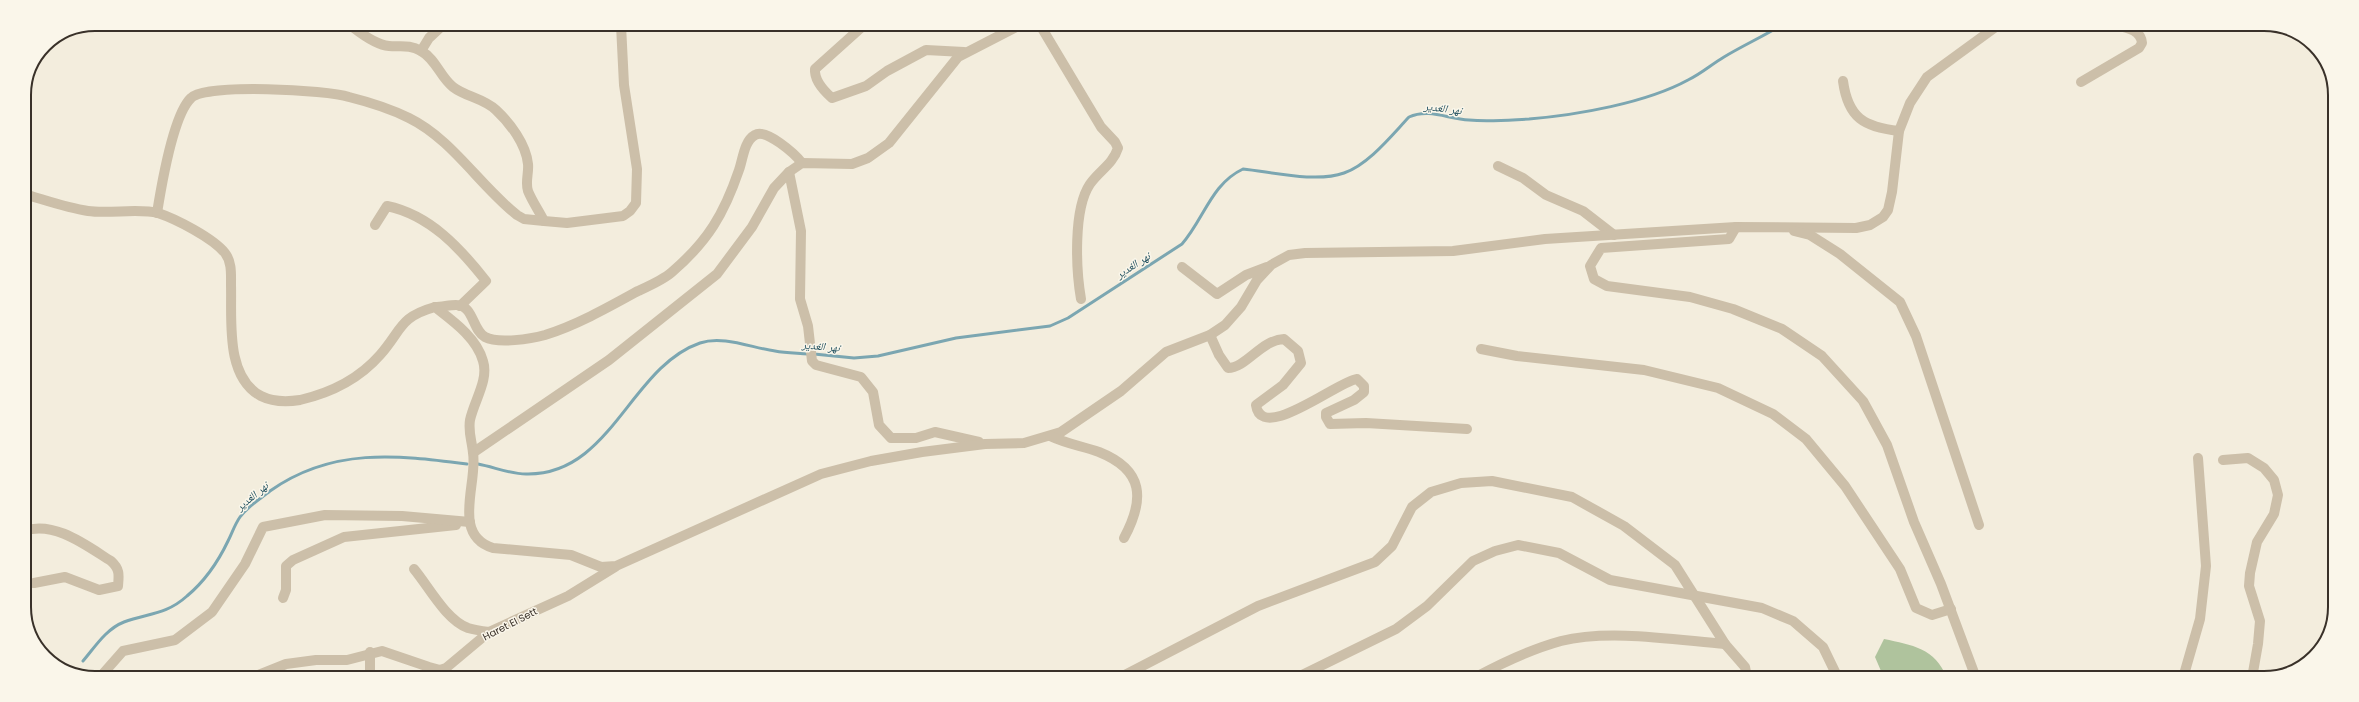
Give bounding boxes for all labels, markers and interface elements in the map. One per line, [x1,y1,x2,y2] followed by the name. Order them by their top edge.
[1422,98,1464,118] water label: نهر الغدير
[1112,247,1155,283] water label: نهر الغدير
[800,336,842,356] water label: نهر الغدير
[232,477,273,515] water label: نهر الغدير
[480,604,540,644] street label: Haret EI Sett

